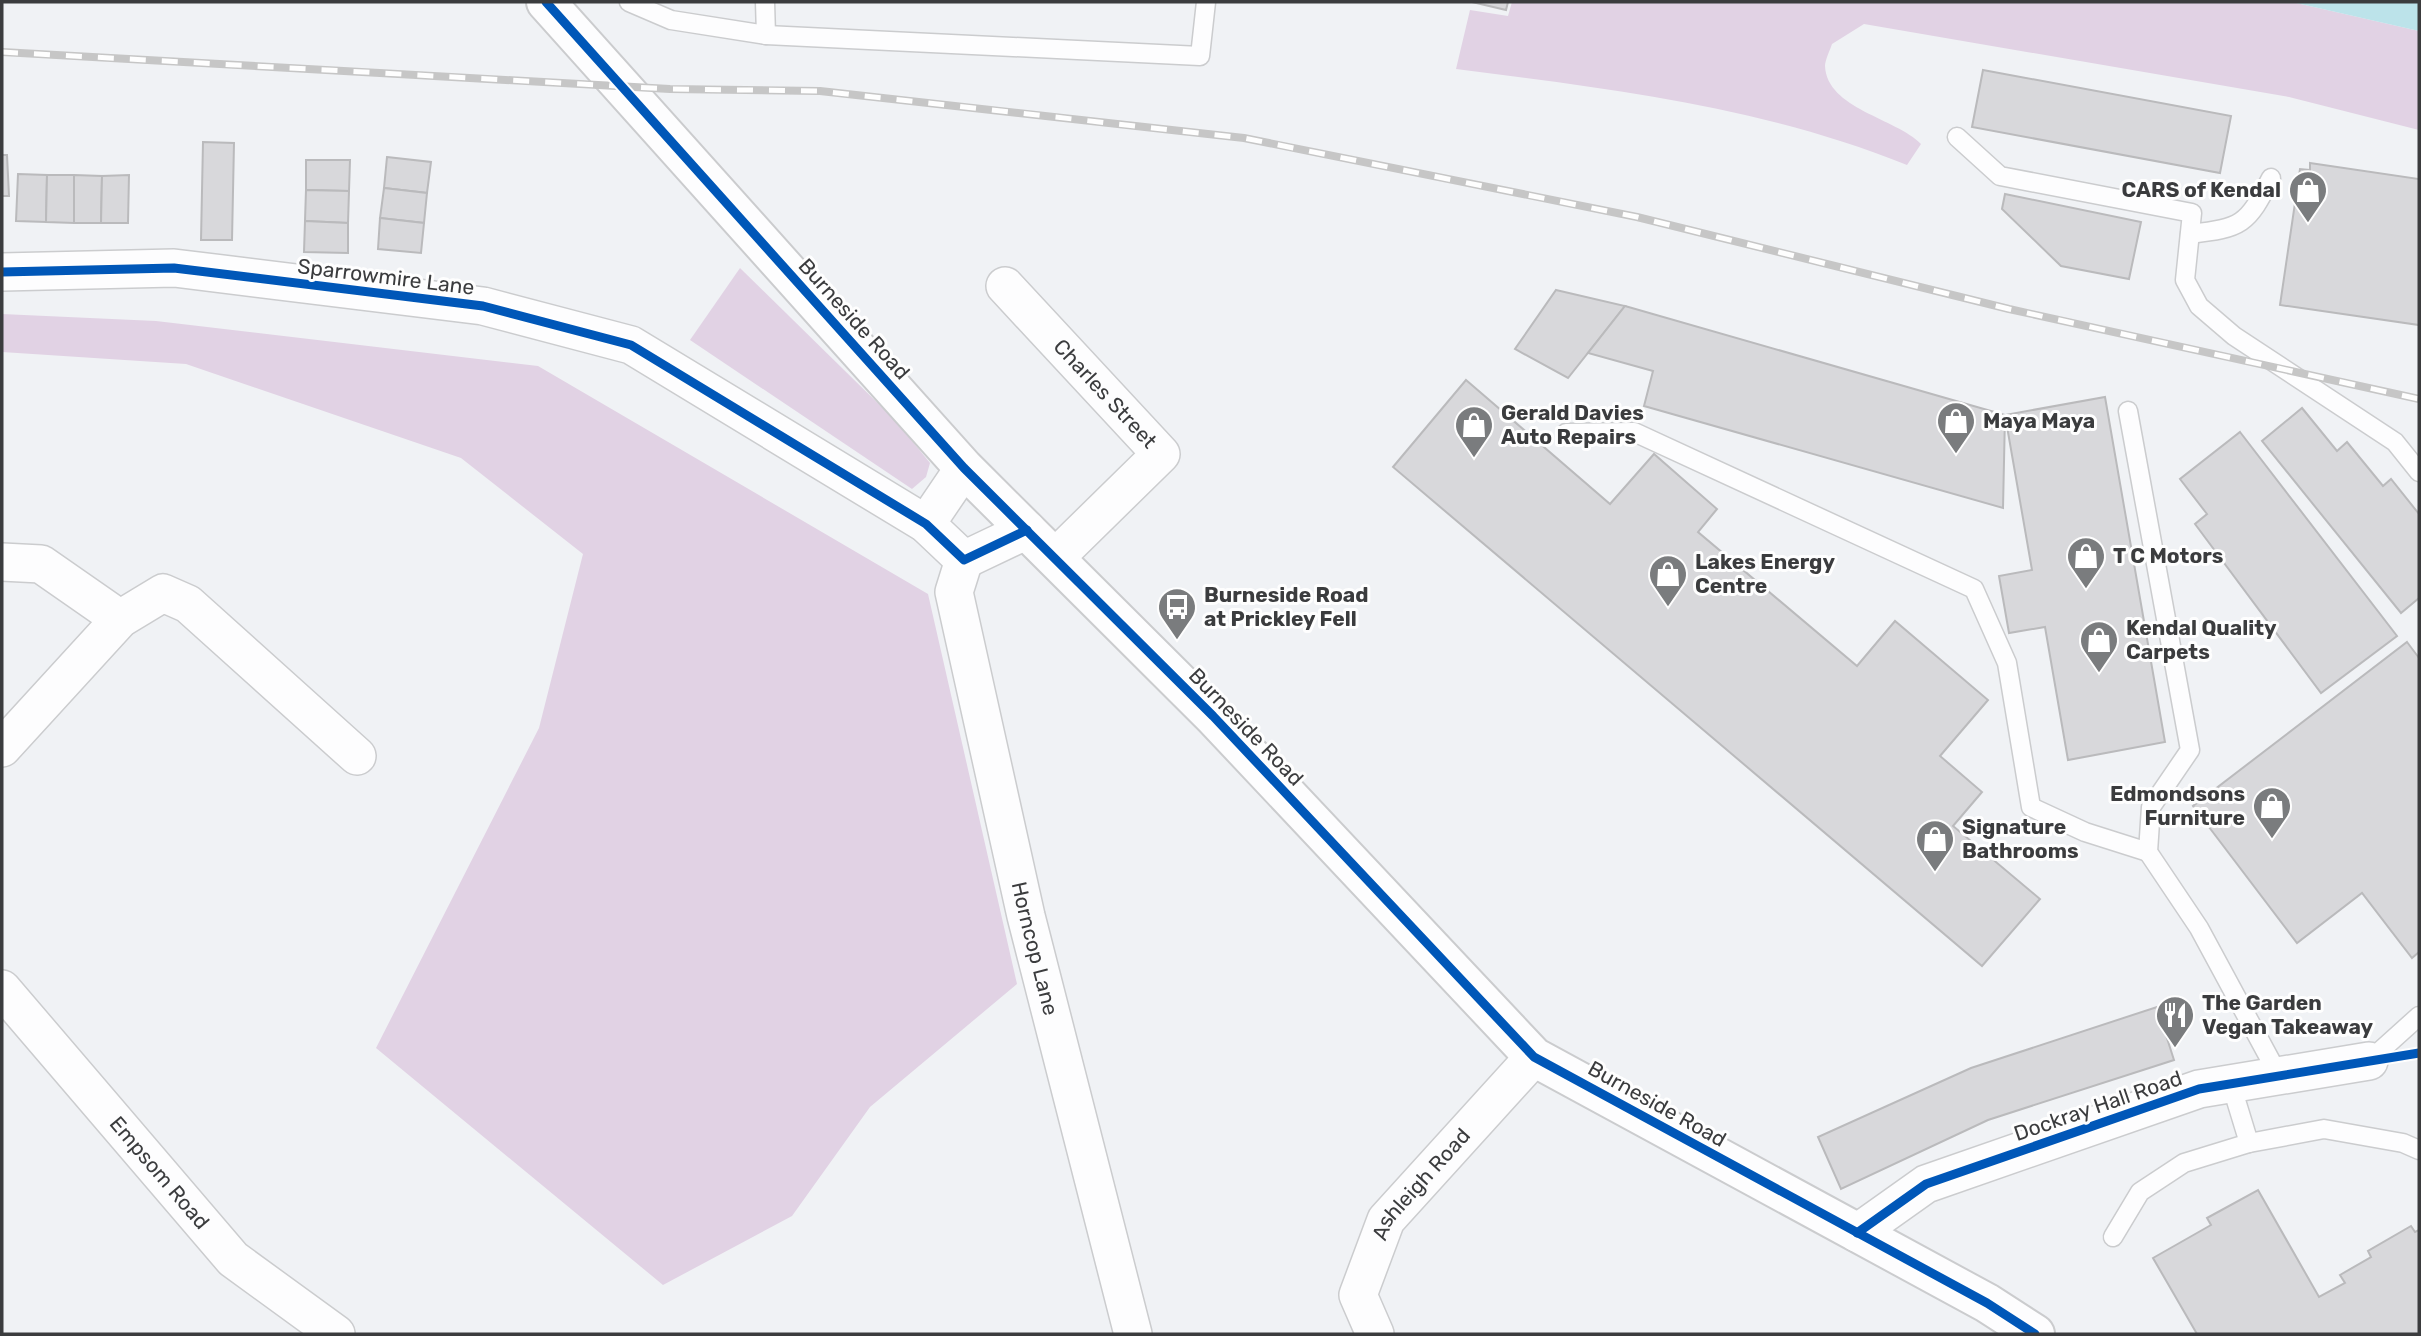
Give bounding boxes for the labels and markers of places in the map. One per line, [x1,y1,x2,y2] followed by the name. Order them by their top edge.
[2287,169,2329,224] shop icon: CARS of Kendal
[2121,177,2281,202] place label: CARS of Kendal
[1501,400,1644,449] place label: Gerald Davies Auto Repairs
[1935,400,1977,455] shop icon: Maya Maya
[1453,404,1495,459] shop icon: Gerald Davies Auto Repairs
[1983,408,2095,433] place label: Maya Maya
[2065,535,2107,590] shop icon: T C Motors
[2113,543,2223,568] place label: T C Motors
[1695,549,1835,598] place label: Lakes Energy Centre
[1647,553,1689,608] shop icon: Lakes Energy Centre
[1204,582,1368,631] place label: Burneside Road at Prickley Fell
[1156,586,1198,641] bus stop icon: Burneside Road at Prickley Fell
[2126,615,2277,664] place label: Kendal Quality Carpets
[2078,619,2120,674] shop icon: Kendal Quality Carpets
[2110,781,2245,830] place label: Edmondsons Furniture
[2251,785,2293,840] shop icon: Edmondsons Furniture
[1962,814,2079,863] place label: Signature Bathrooms
[1914,818,1956,873] shop icon: Signature Bathrooms
[2202,990,2374,1039] place label: The Garden Vegan Takeaway
[2154,994,2196,1049] restaurant icon: The Garden Vegan Takeaway

